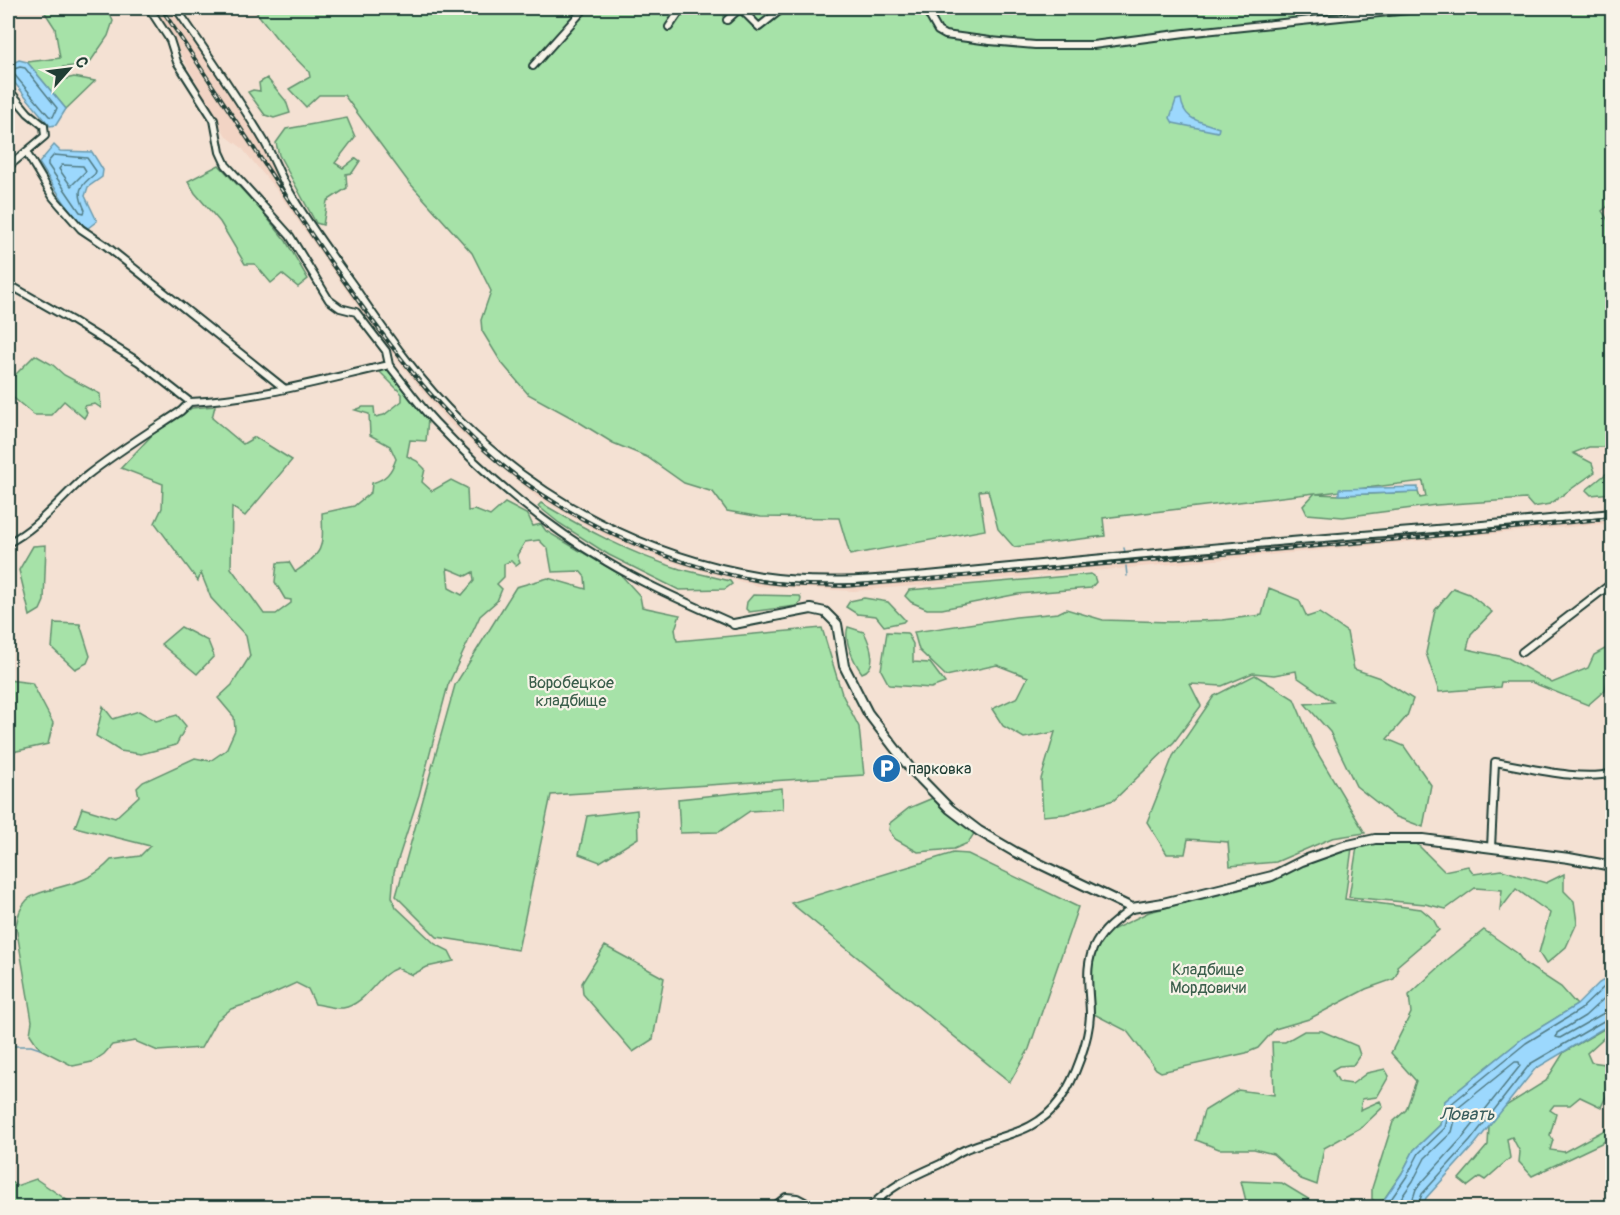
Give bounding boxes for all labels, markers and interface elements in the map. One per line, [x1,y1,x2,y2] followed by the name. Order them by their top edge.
[39,39,99,99] north arrow
[70,53,93,72] text: С
[528,673,614,711] park label: Воробецкое кладбище
[871,753,903,785] parking icon: парковка
[908,759,972,779] place label: парковка
[1170,960,1246,998] park label: Кладбище Мордовичи
[1440,1103,1495,1126] water label: Ловать

